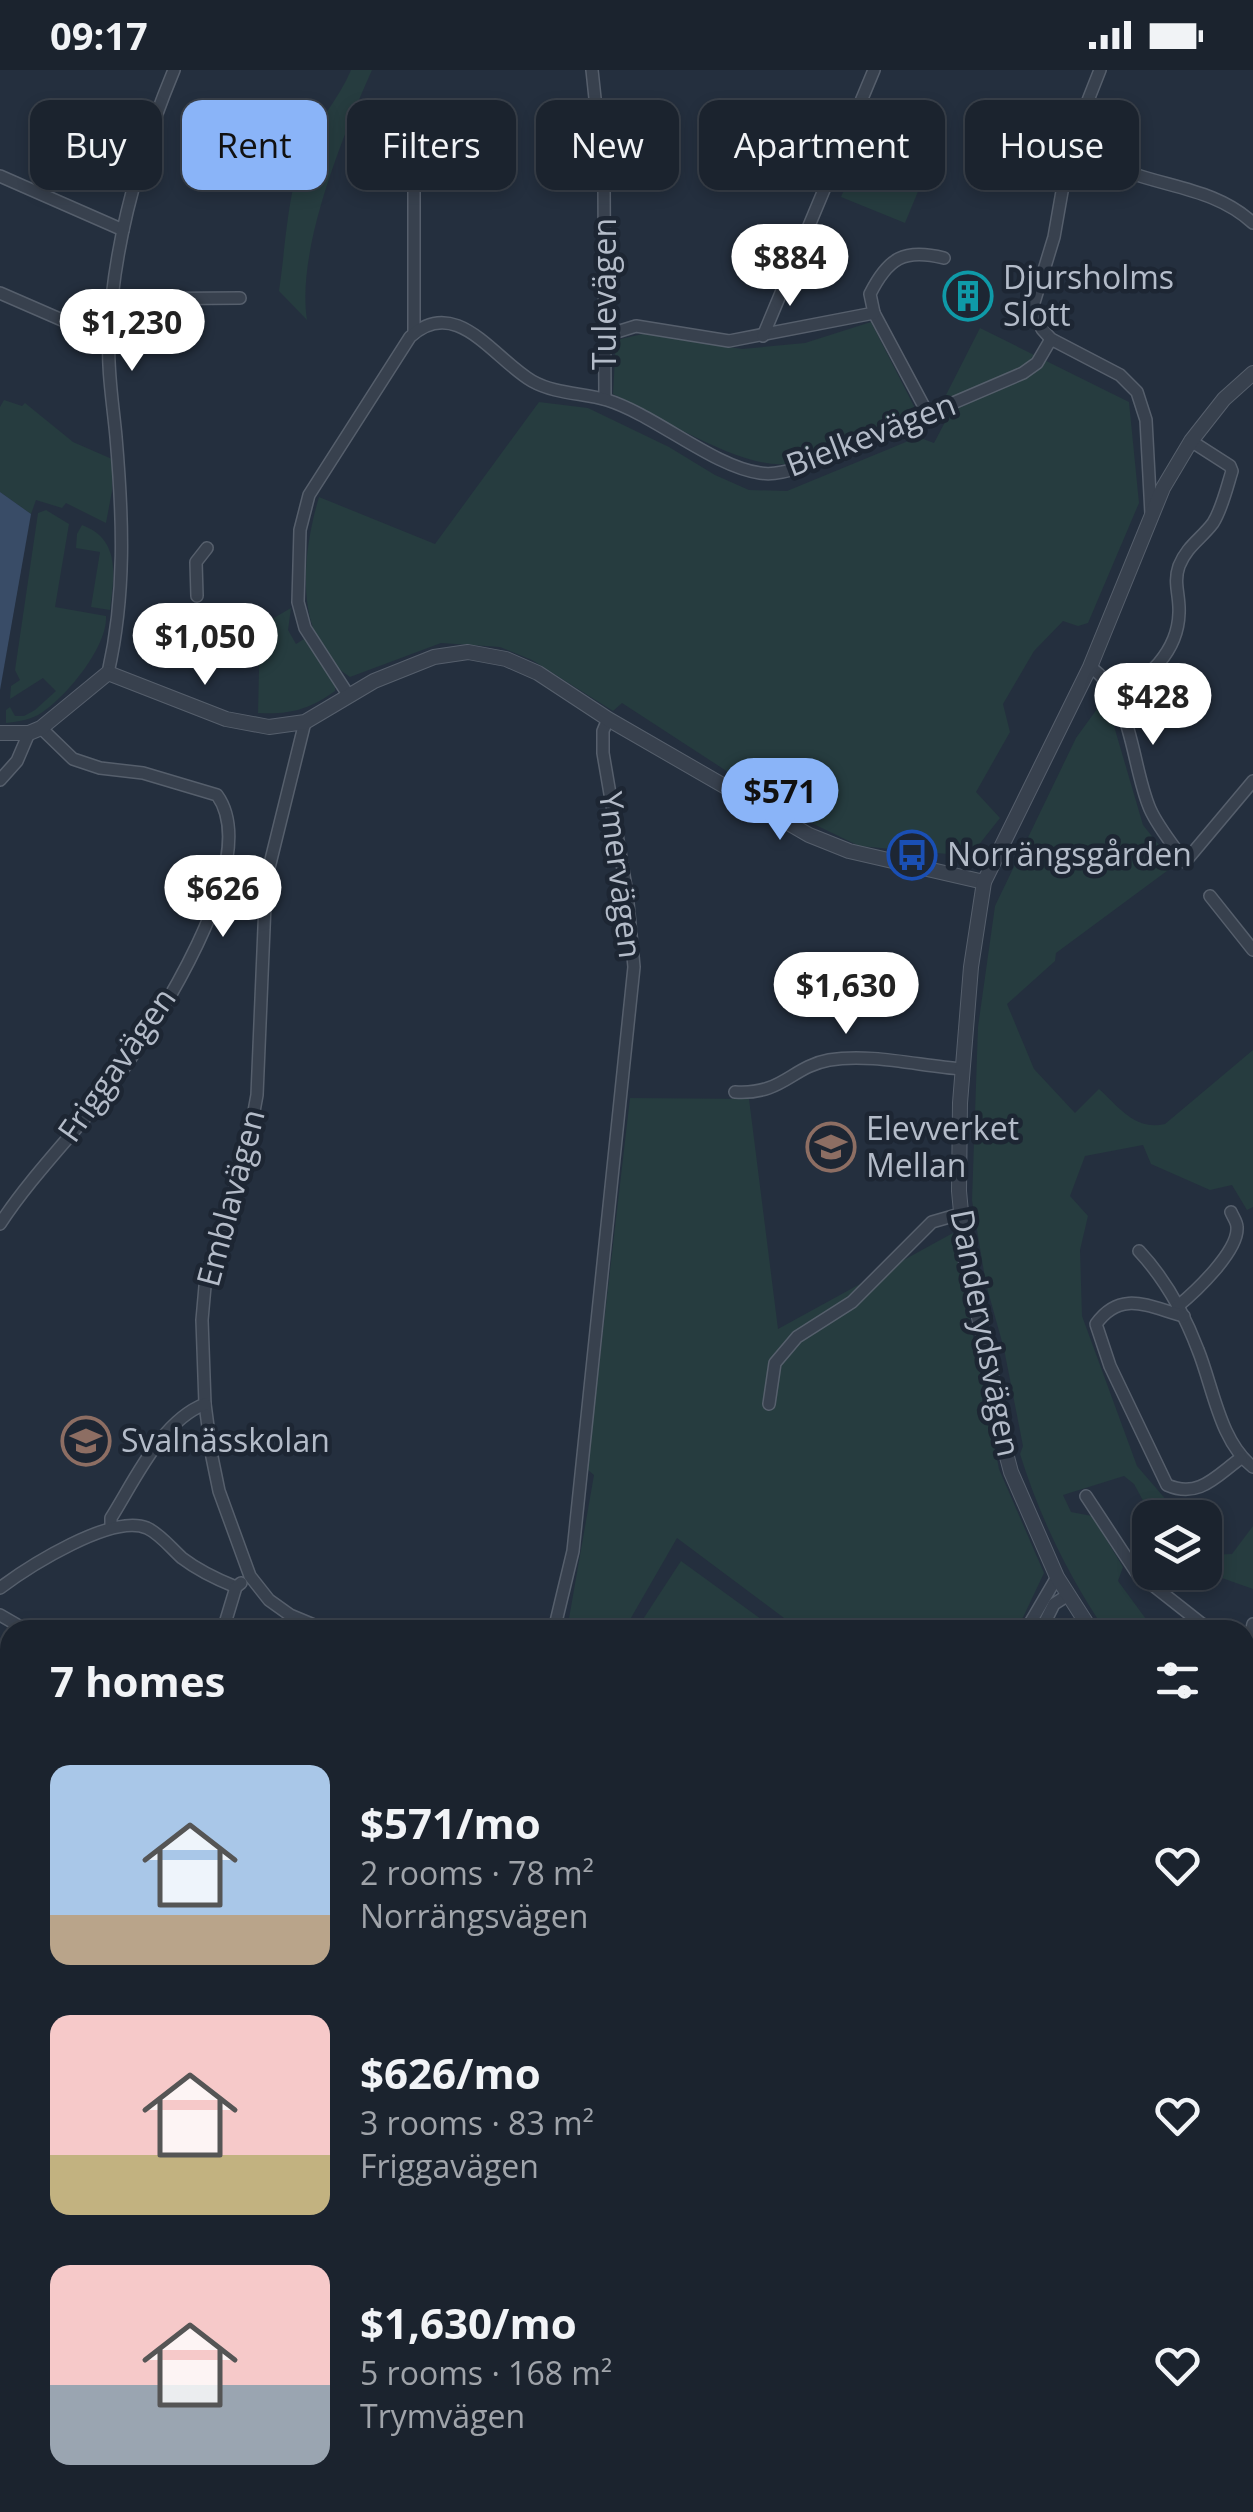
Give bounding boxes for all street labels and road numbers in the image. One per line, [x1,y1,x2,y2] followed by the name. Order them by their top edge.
[582,218,625,370] street label: Tulevägen
[780,382,961,486] street label: Bielkevägen
[590,789,653,960] street label: Ymervägen
[47,979,185,1150] street label: Friggavägen
[185,1104,274,1291] street label: Emblavägen
[941,1205,1032,1460] street label: Danderydsvägen

